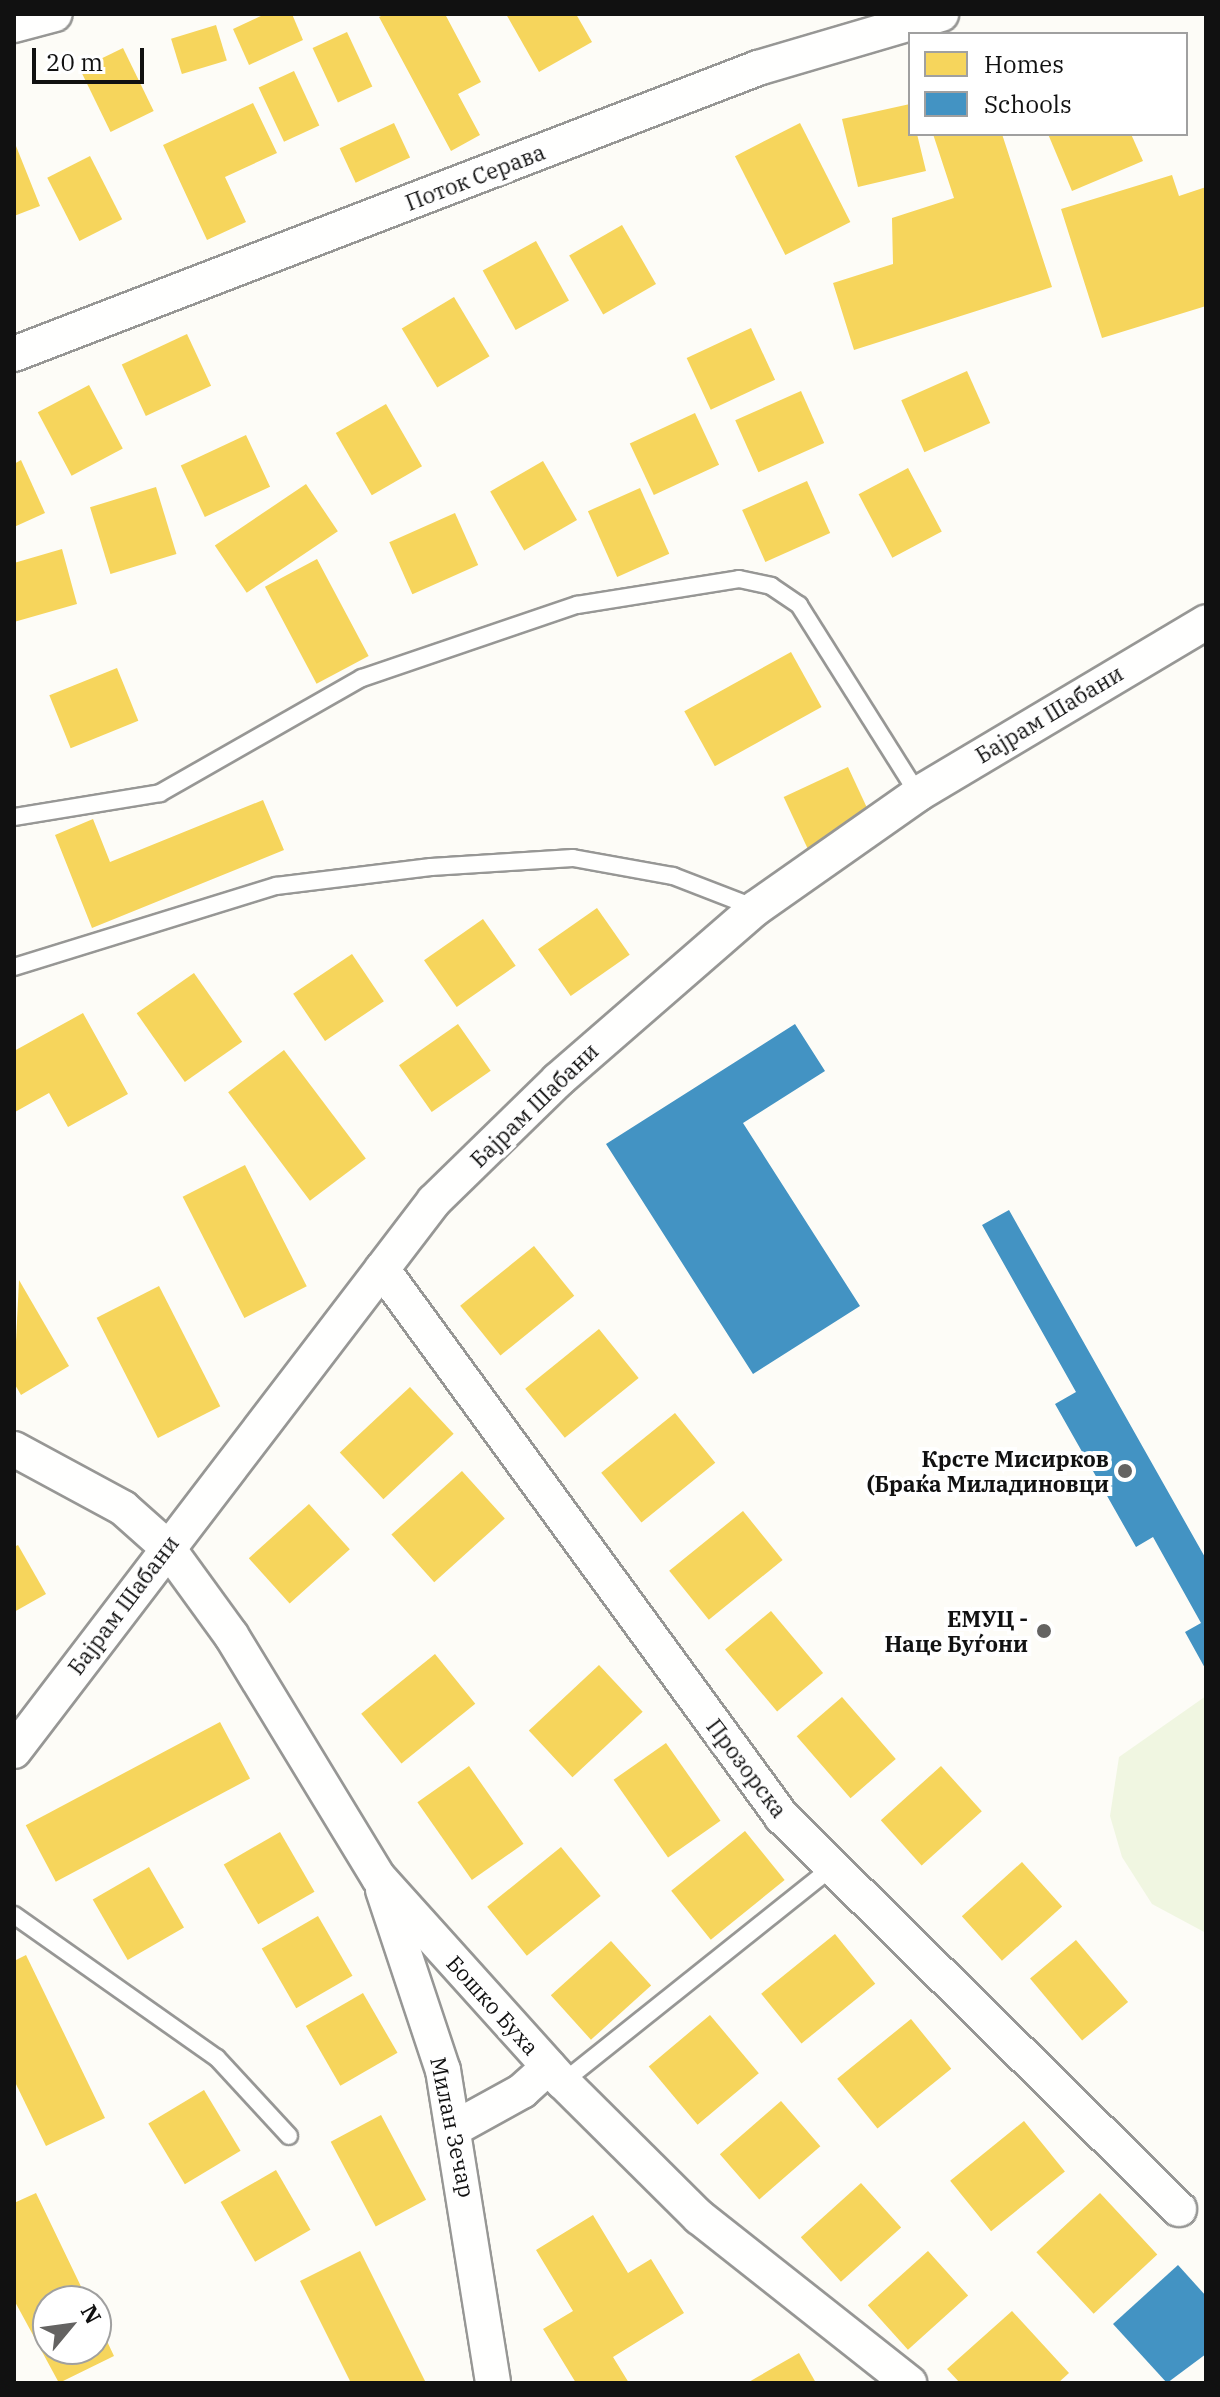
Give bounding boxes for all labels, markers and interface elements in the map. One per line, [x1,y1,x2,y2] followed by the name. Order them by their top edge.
[36,32,148,82] scale bar
[908,32,1188,136] legend
[46,46,103,78] text: 20 m
[984,48,1064,80] text: Homes
[984,88,1072,120] text: Schools
[401,138,549,216] street label: Поток Серава
[971,660,1127,768] street label: Бајрам Шабани
[465,1037,603,1173] street label: Бајрам Шабани
[867,1445,1109,1496] place label: Крсте Мисирков (Браќа Миладиновци
[1116,1462,1134,1480] marker: Крсте Мисирков (Браќа Миладиновци
[62,1530,184,1680] street label: Бајрам Шабани
[884,1605,1028,1656] place label: ЕМУЦ - Наце Буѓони
[1035,1622,1053,1640] marker: ЕМУЦ - Наце Буѓони
[701,1713,793,1823] street label: Прозорска
[441,1950,545,2060] street label: Бошко Буха
[425,2054,481,2200] street label: Милан Зечар
[32,2285,112,2365] north arrow
[75,2299,109,2329] text: N

